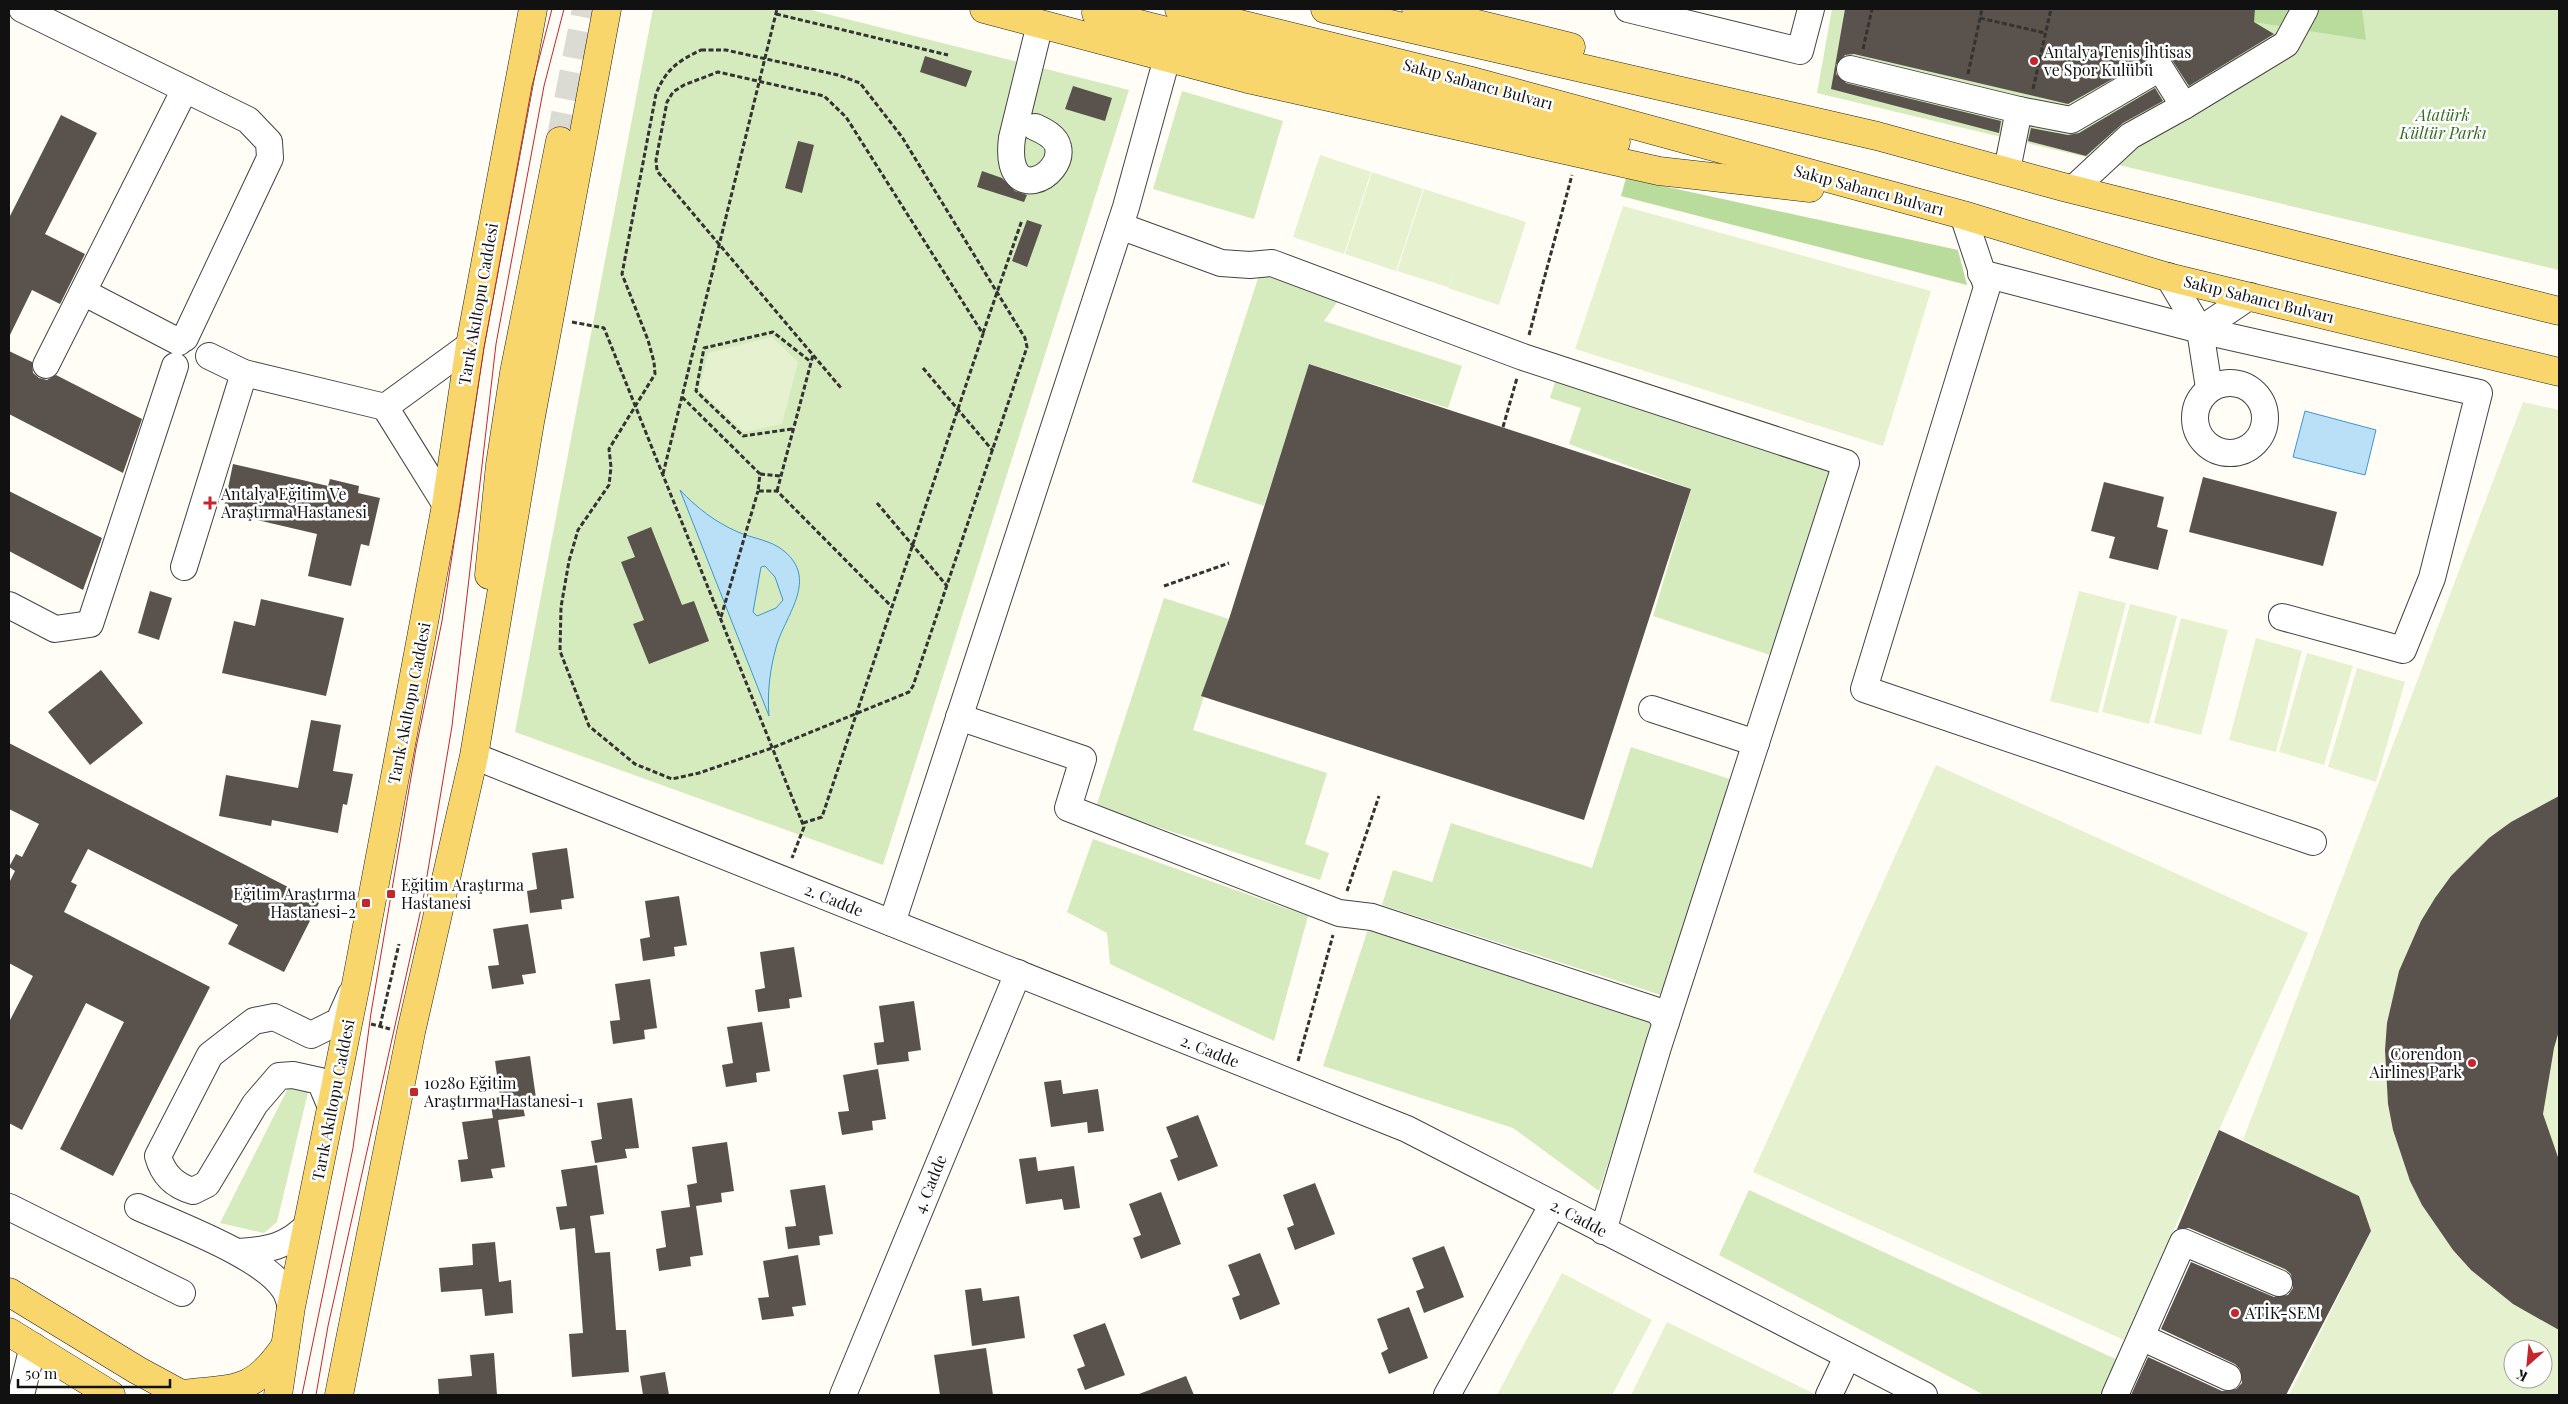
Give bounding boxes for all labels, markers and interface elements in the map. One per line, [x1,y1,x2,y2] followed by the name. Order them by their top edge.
[2043,41,2191,80] place label: Antalya Tenis İhtisas ve Spor Kulübü
[1401,53,1556,114] street label: Sakıp Sabancı Bulvarı
[2028,55,2040,67] marker: Antalya Tenis İhtisas ve Spor Kulübü
[2398,104,2487,143] park label: Atatürk Kültür Parkı
[1792,159,1947,220] street label: Sakıp Sabancı Bulvarı
[453,221,502,387] street label: Tarık Akıltopu Caddesi
[2182,270,2337,327] street label: Sakıp Sabancı Bulvarı
[220,483,367,522] place label: Antalya Eğitim Ve Araştırma Hastanesi
[203,496,217,510] marker: Antalya Eğitim Ve Araştırma Hastanesi
[383,620,435,786] street label: Tarık Akıltopu Caddesi
[401,874,524,913] place label: Eğitim Araştırma Hastanesi
[802,878,867,921] street label: 2. Cadde
[233,883,356,922] place label: Eğitim Araştırma Hastanesi-2
[385,888,397,900] marker: Eğitim Araştırma Hastanesi
[360,897,372,909] marker: Eğitim Araştırma Hastanesi-2
[307,1017,359,1183] street label: Tarık Akıltopu Caddesi
[1178,1029,1243,1072] street label: 2. Cadde
[2369,1043,2462,1082] place label: Corendon Airlines Park
[2466,1057,2478,1069] marker: Corendon Airlines Park
[423,1072,584,1111] place label: 10280 Eğitim Araştırma Hastanesi-1
[408,1086,420,1098] marker: 10280 Eğitim Araştırma Hastanesi-1
[908,1151,951,1216] street label: 4. Cadde
[1547,1194,1611,1241] street label: 2. Cadde
[2244,1302,2320,1323] place label: ATİK-SEM
[2229,1307,2241,1319] marker: ATİK-SEM
[2503,1339,2553,1389] north arrow
[18,1356,170,1388] scale bar
[25,1363,58,1383] text: 50 m
[2512,1365,2531,1387] text: K

